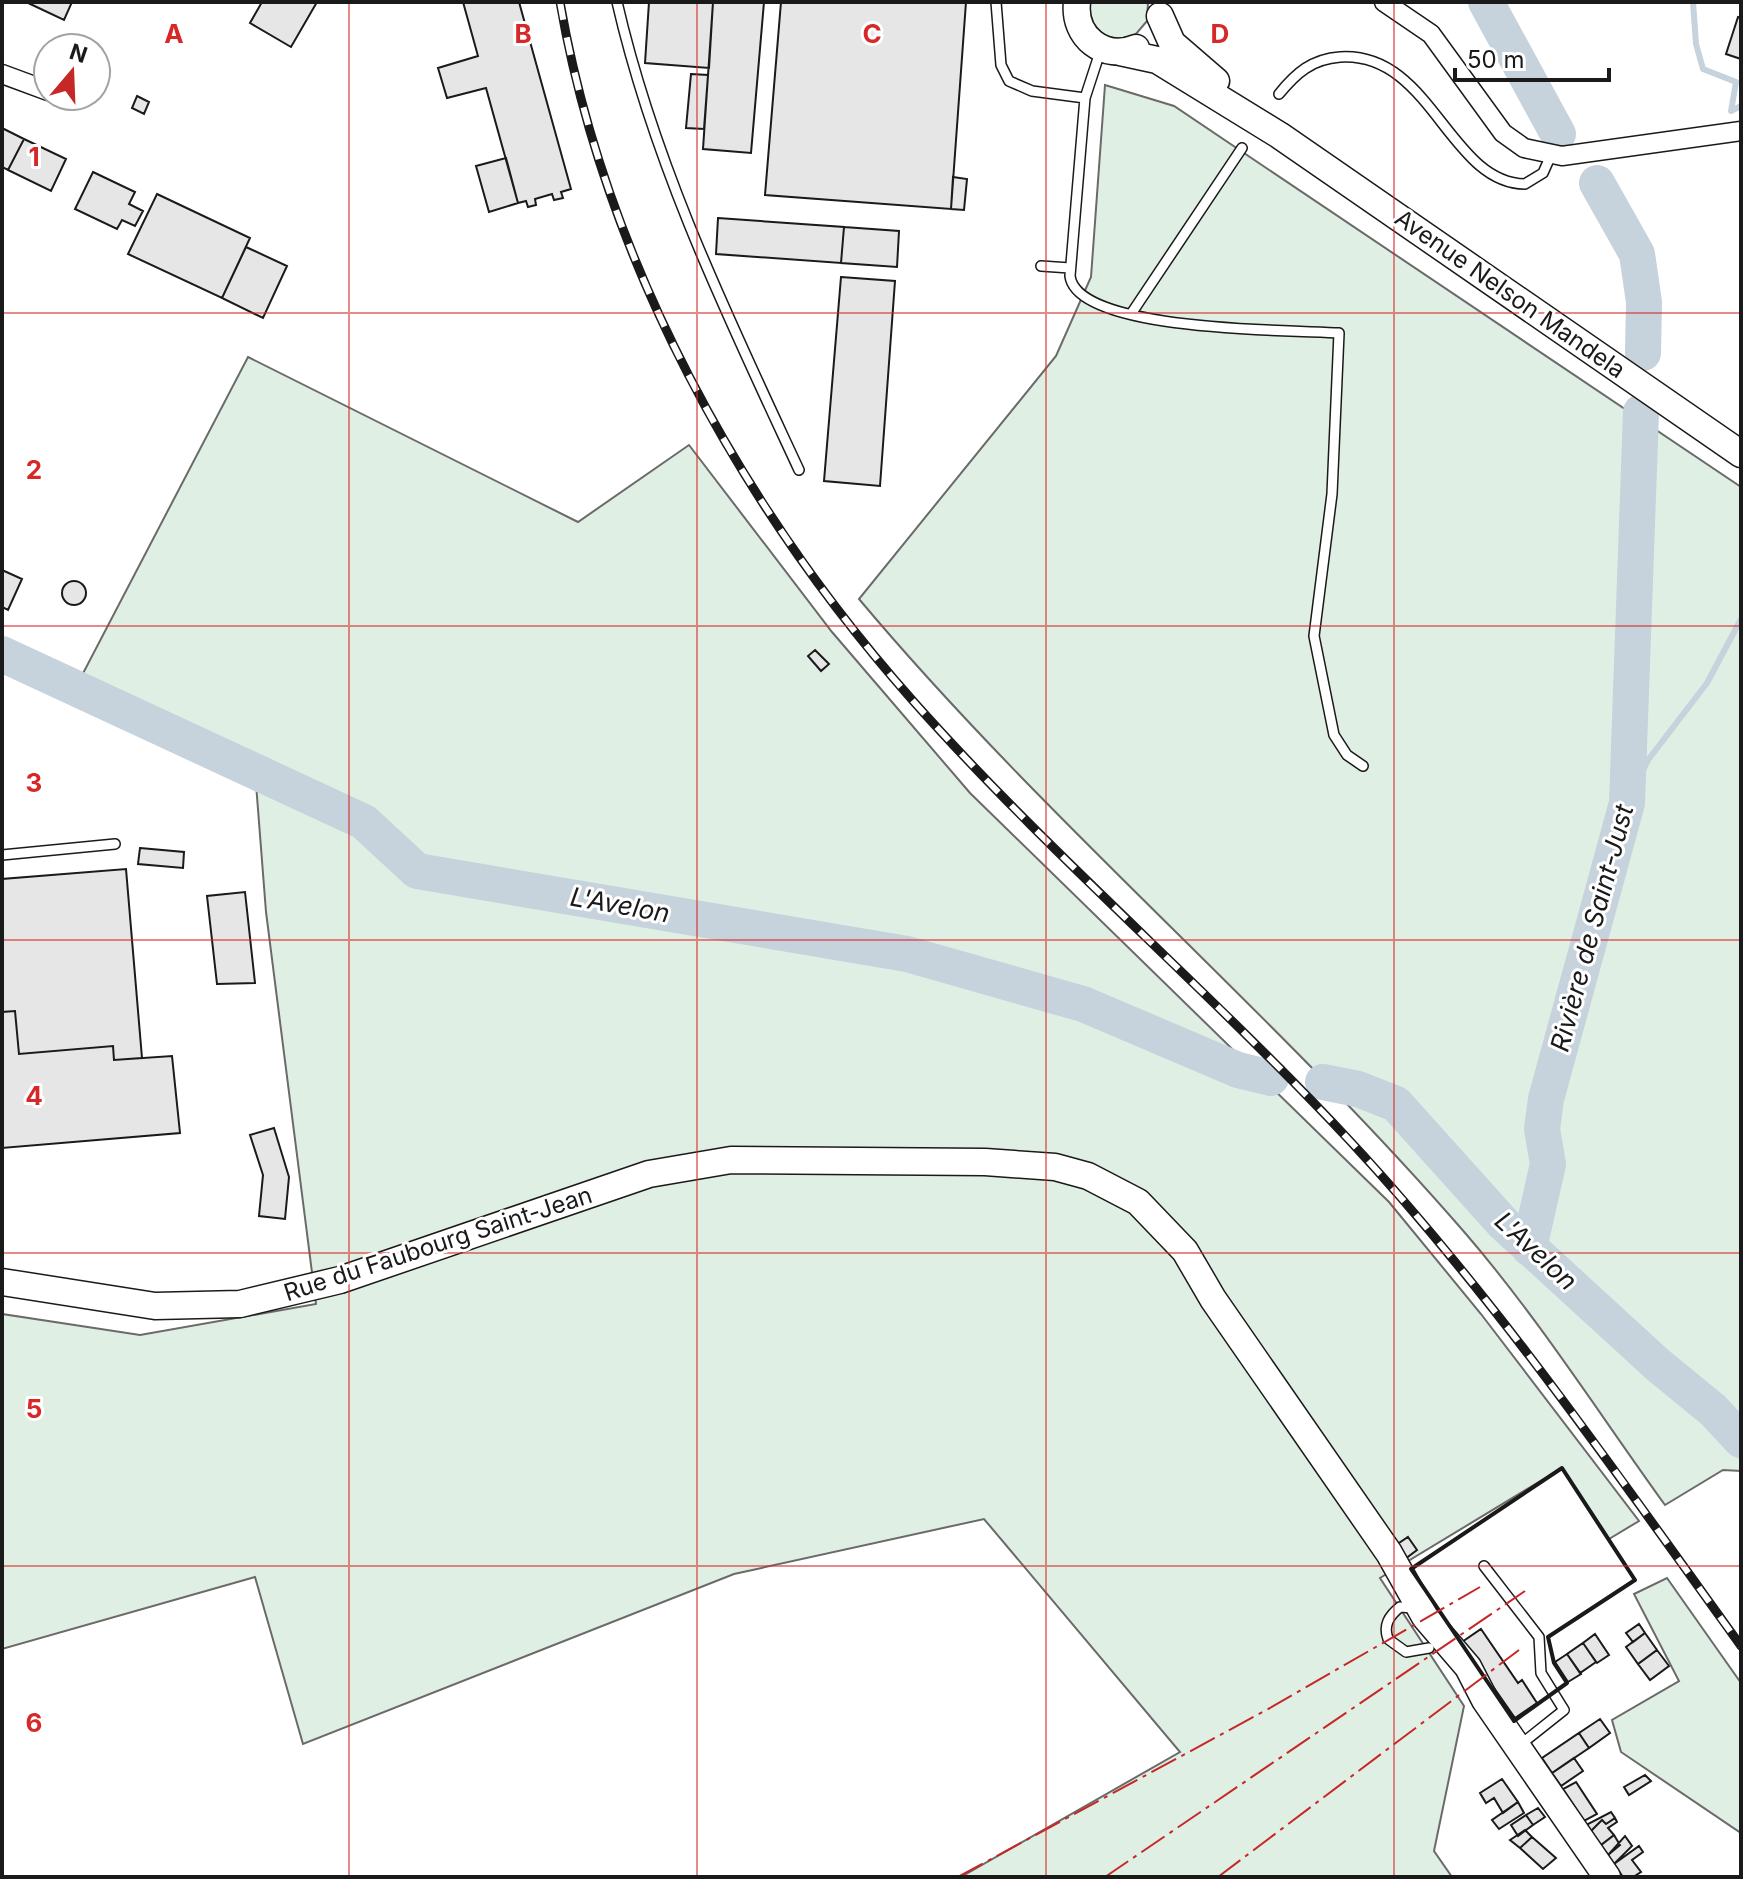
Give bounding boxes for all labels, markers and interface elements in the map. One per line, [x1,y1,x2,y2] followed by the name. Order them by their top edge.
[164,18,184,49] text: A
[514,18,532,49] text: B
[862,18,882,49] text: C
[1211,18,1229,49] text: D
[32,32,112,112] north arrow
[1455,32,1609,82] scale bar
[66,38,91,68] text: N
[1467,45,1525,74] text: 50 m
[28,141,40,172] text: 1
[1390,203,1631,384] street label: Avenue Nelson Mandela
[26,454,42,485] text: 2
[26,767,42,798] text: 3
[1544,801,1640,1055] water label: Rivière de Saint-Just
[568,881,672,929] water label: L'Avelon
[25,1080,43,1111] text: 4
[280,1180,596,1307] street label: Rue du Faubourg Saint-Jean
[1489,1205,1584,1296] water label: L'Avelon
[26,1393,42,1424] text: 5
[26,1707,42,1738] text: 6

